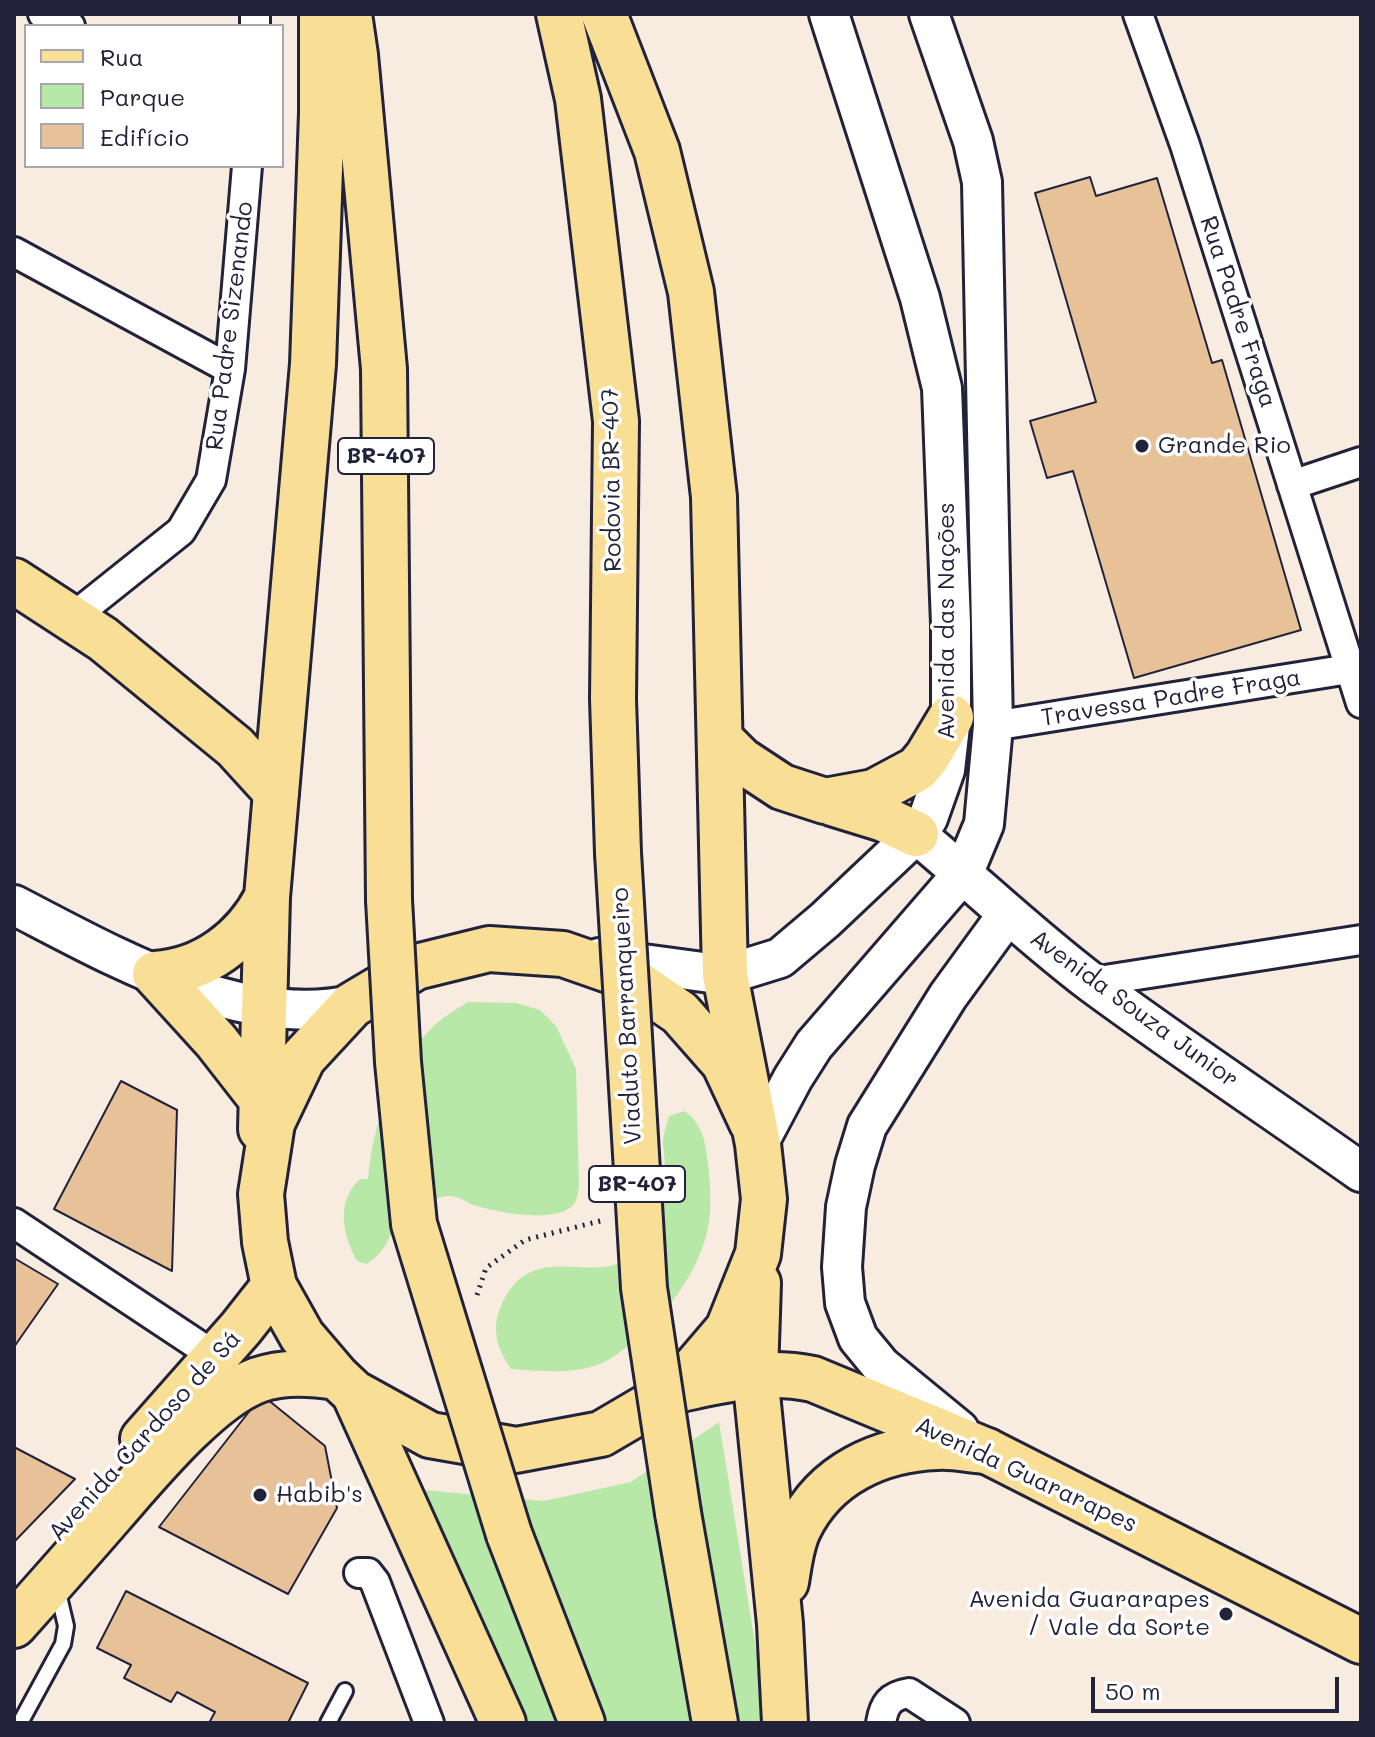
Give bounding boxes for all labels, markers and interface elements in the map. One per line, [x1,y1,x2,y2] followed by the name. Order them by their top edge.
[24,24,284,168] legend
[100,41,143,72] text: Rua
[100,81,185,112] text: Parque
[100,121,189,152] text: Edifício
[200,200,260,452] street label: Rua Padre Sizenando
[1193,213,1283,411] street label: Rua Padre Fraga
[596,388,628,572] street label: Rodovia BR-407
[1158,432,1291,460] place label: Grande Rio
[1133,437,1151,455] marker: Grande Rio
[338,438,434,474] road number: BR-407
[933,502,961,740] street label: Avenida das Nações
[1039,663,1303,733] street label: Travessa Padre Fraga
[606,887,648,1145] street label: Viaduto Barranqueiro
[1024,924,1244,1094] street label: Avenida Souza Junior
[589,1166,685,1202] road number: BR-407
[43,1325,247,1547] street label: Avenida Cardoso de Sá
[911,1411,1141,1539] street label: Avenida Guararapes
[276,1481,363,1509] place label: Habib's
[251,1486,269,1504] marker: Habib's
[969,1586,1210,1642] place label: Avenida Guararapes / Vale da Sorte
[1217,1605,1235,1623] marker: Avenida Guararapes / Vale da Sorte
[1095,1661,1343,1711] scale bar
[1105,1675,1161,1706] text: 50 m

